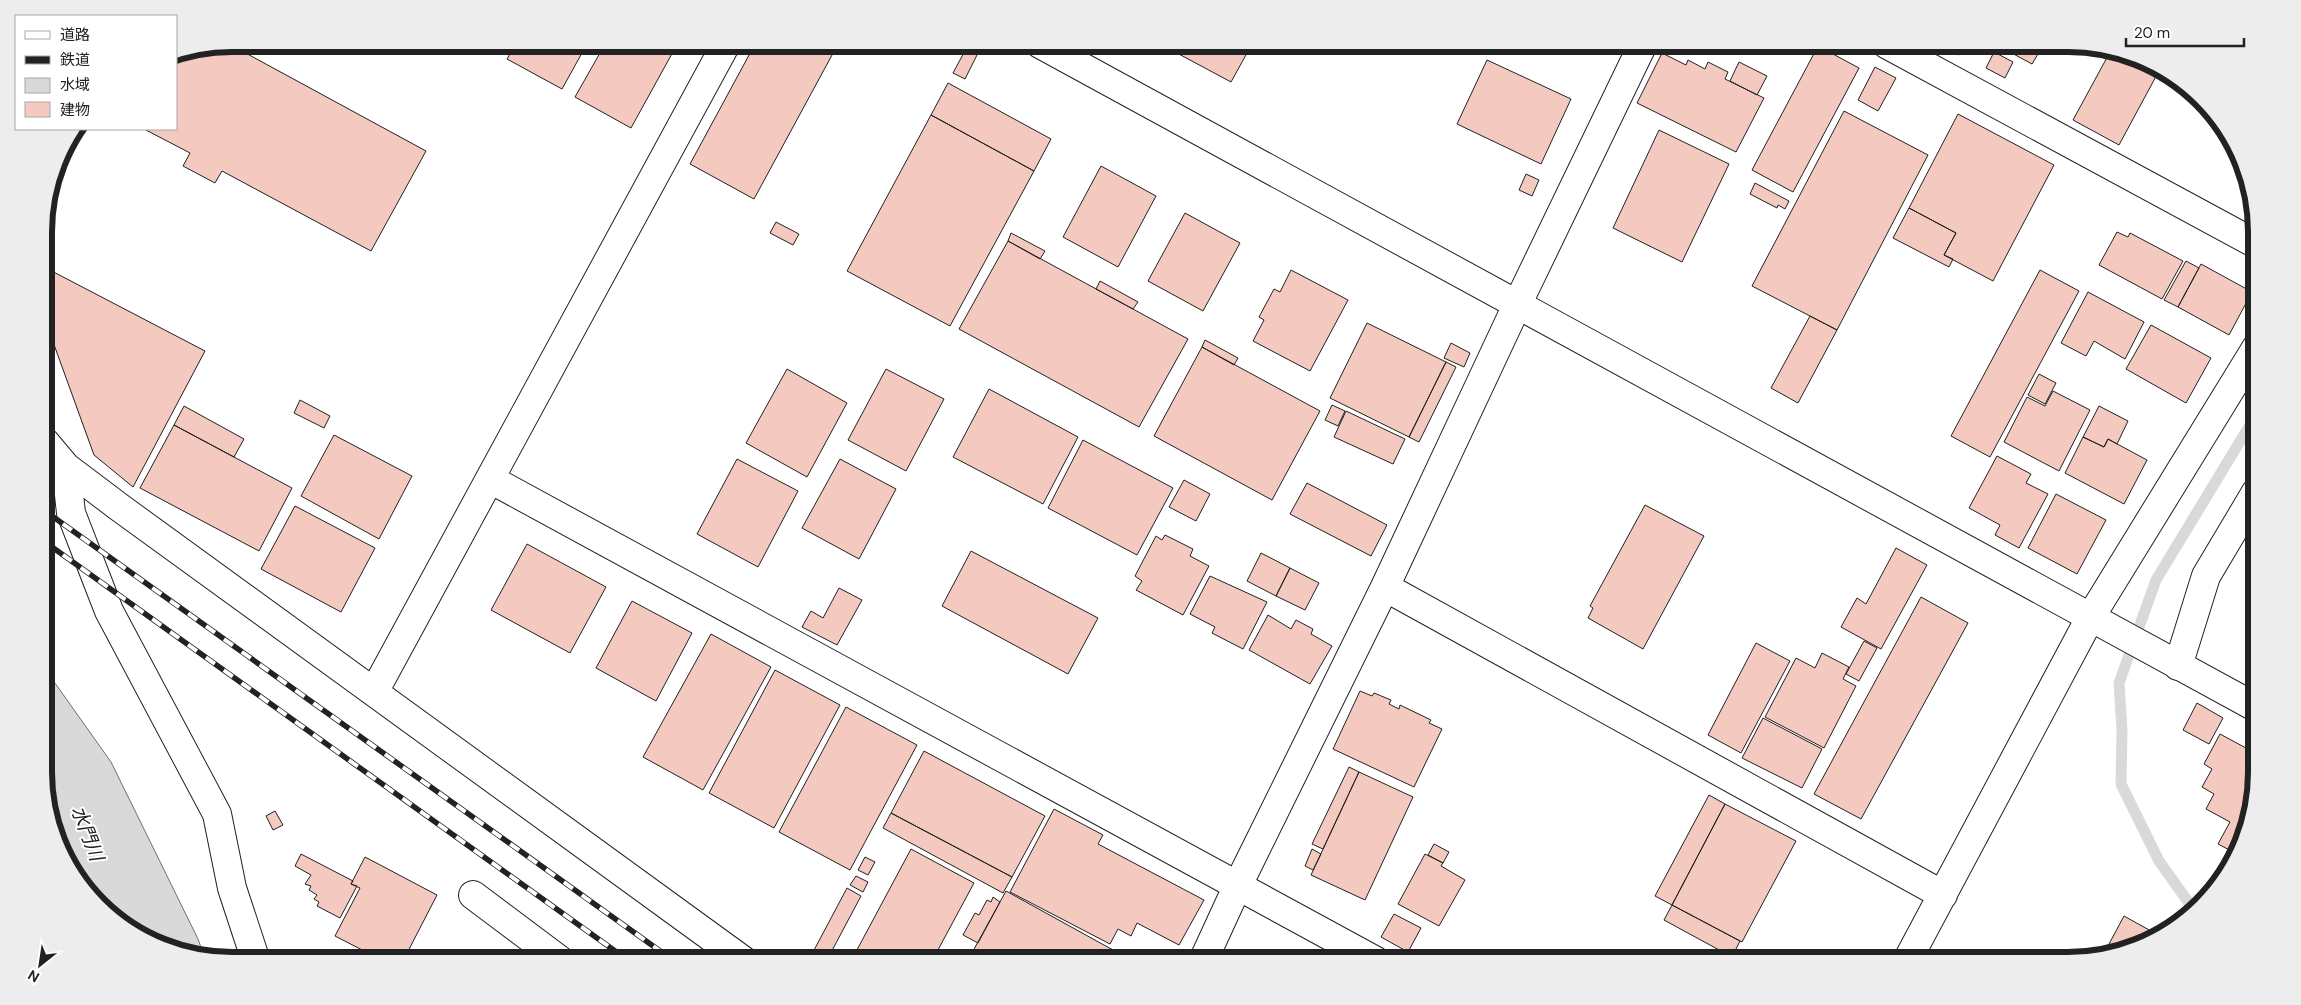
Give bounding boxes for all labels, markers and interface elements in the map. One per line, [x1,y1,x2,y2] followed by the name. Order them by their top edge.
[15,15,178,130] legend
[2126,15,2244,47] scale bar
[2134,23,2170,43] text: 20 m
[60,25,90,45] text: 道路
[60,50,90,70] text: 鉄道
[60,75,90,95] text: 水域
[60,100,90,120] text: 建物
[66,802,110,866] water label: 水門川
[15,940,65,990] north arrow
[25,966,42,987] text: N

